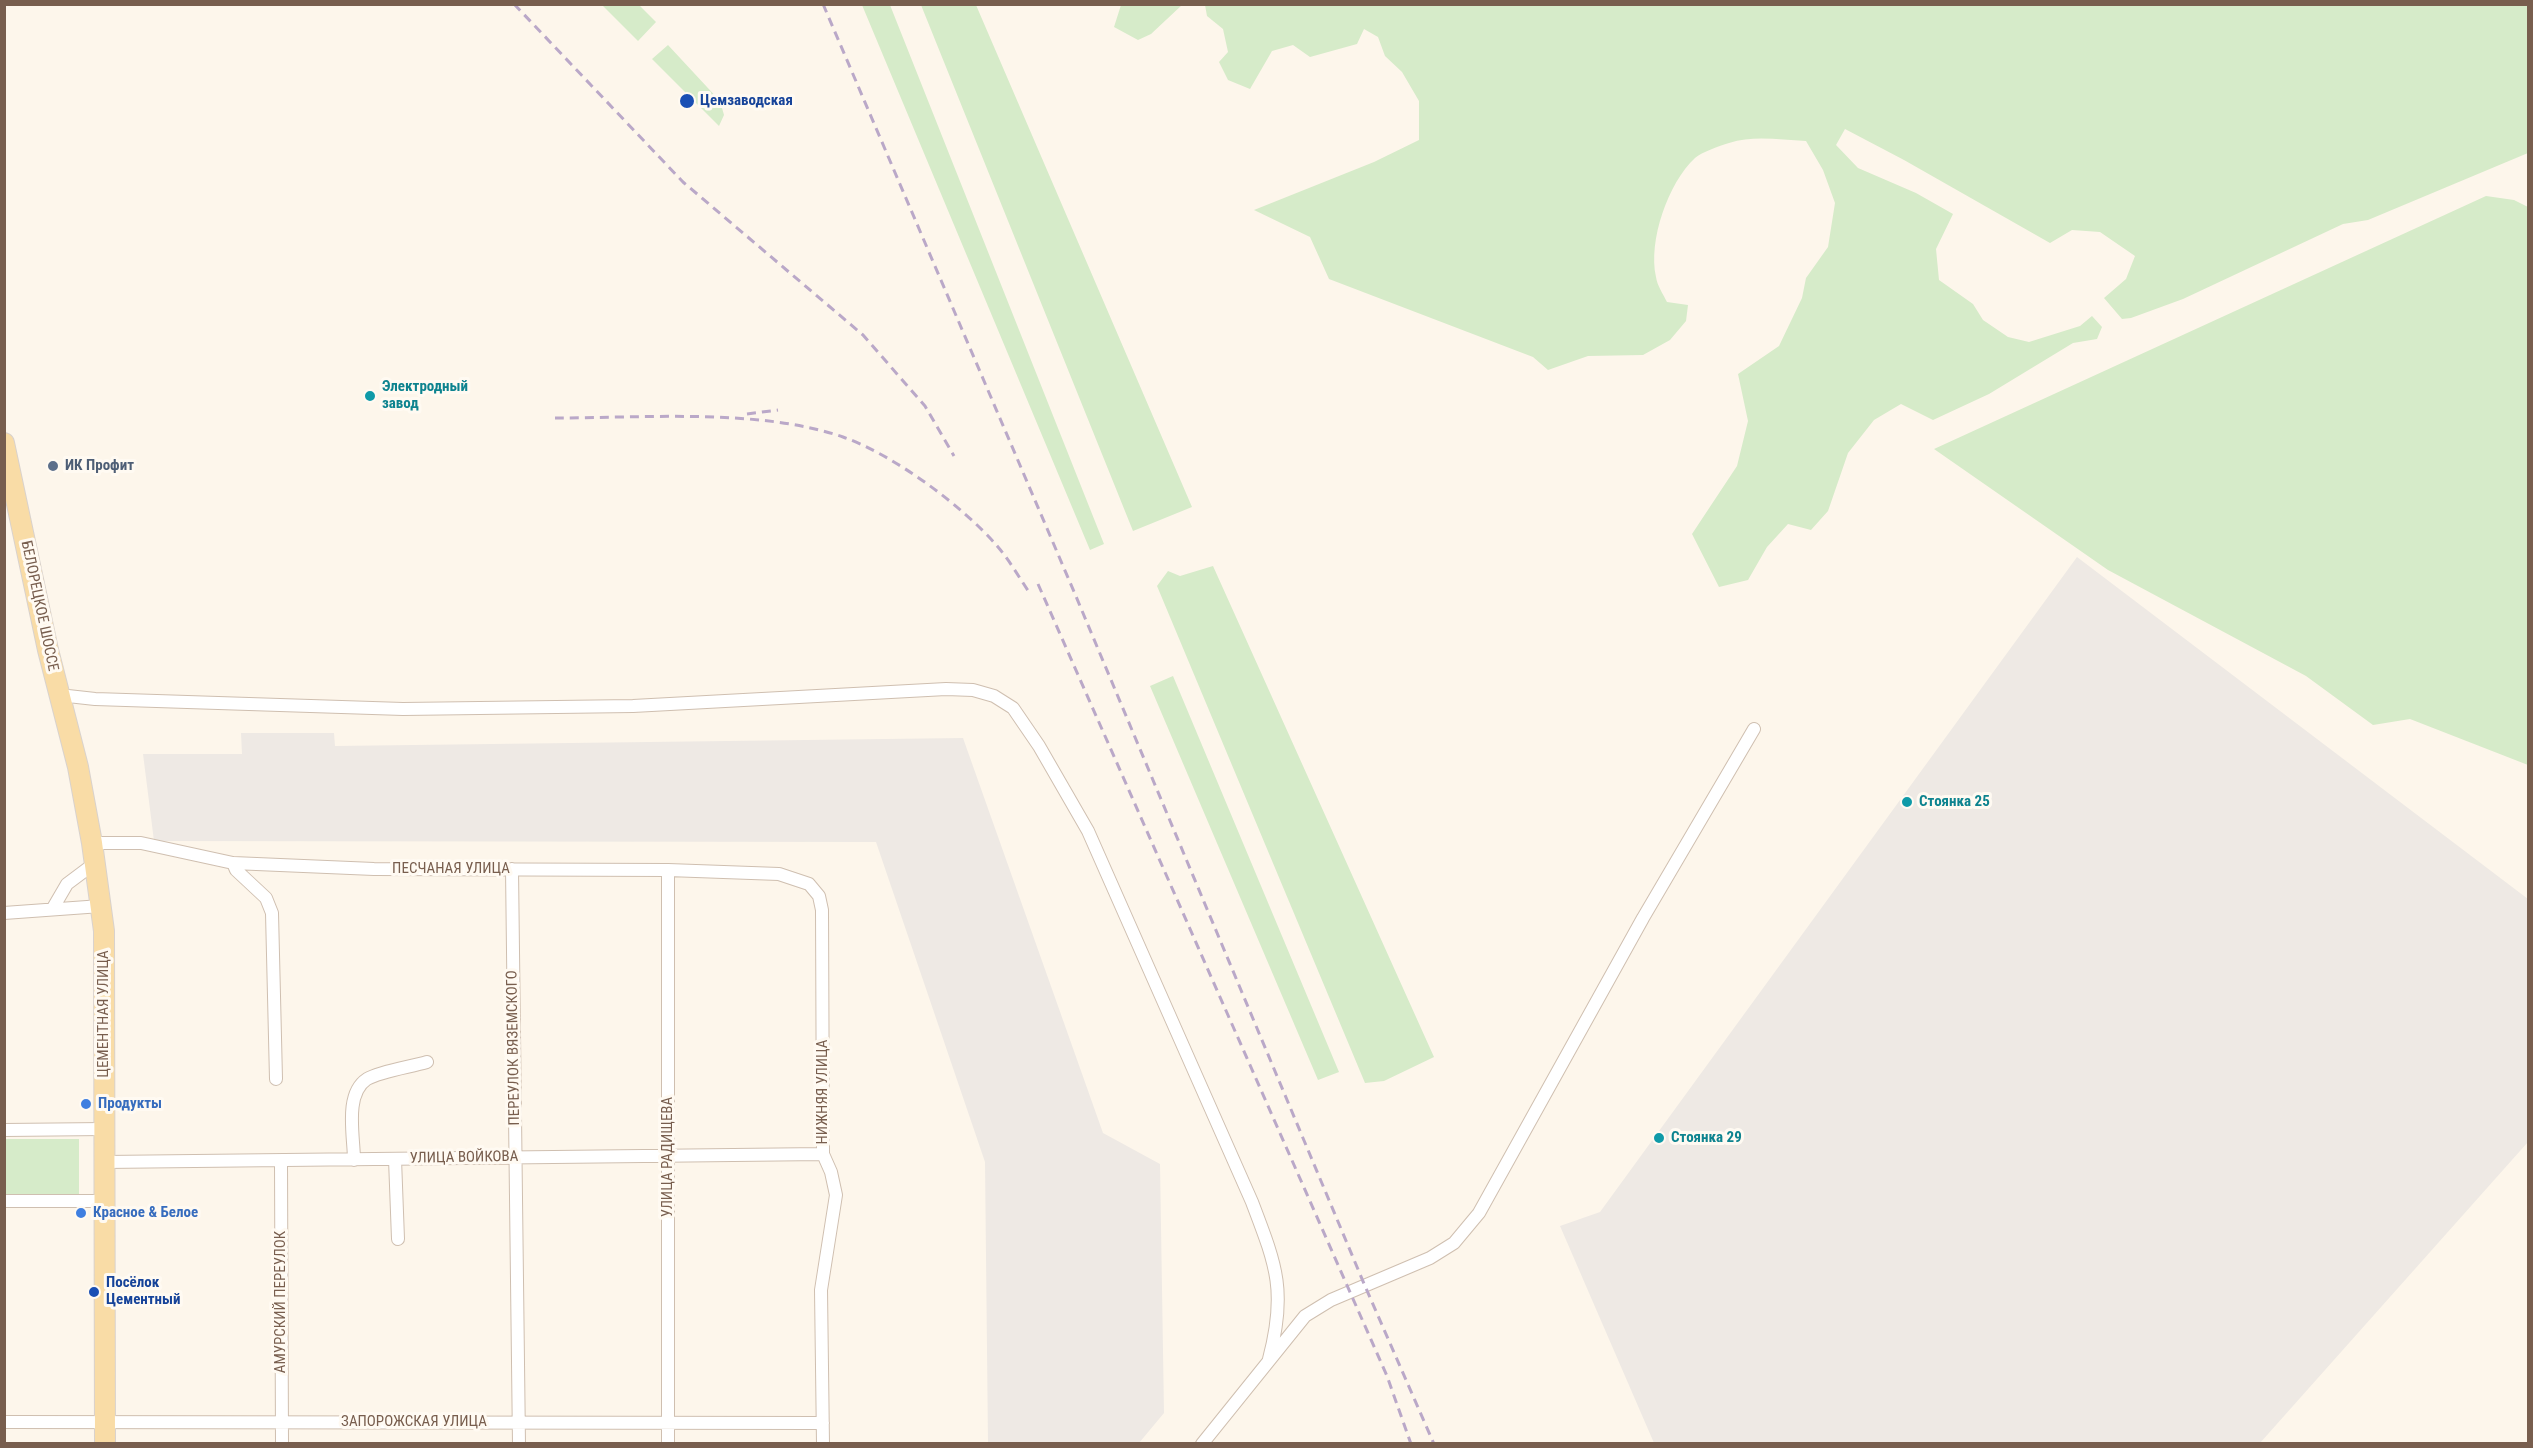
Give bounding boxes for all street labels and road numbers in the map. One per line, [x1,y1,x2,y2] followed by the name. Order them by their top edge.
[16,539,62,673] street label: БЕЛОРЕЦКОЕ ШОССЕ
[392,860,510,878] street label: ПЕСЧАНАЯ УЛИЦА
[95,950,113,1078] street label: ЦЕМЕНТНАЯ УЛИЦА
[504,970,524,1126] street label: ПЕРЕУЛОК ВЯЗЕМСКОГО
[814,1040,832,1144] street label: НИЖНЯЯ УЛИЦА
[659,1097,677,1217] street label: УЛИЦА РАДИЩЕВА
[409,1148,519,1168] street label: УЛИЦА ВОЙКОВА
[272,1231,290,1373] street label: АМУРСКИЙ ПЕРЕУЛОК
[341,1413,487,1431] street label: ЗАПОРОЖСКАЯ УЛИЦА

